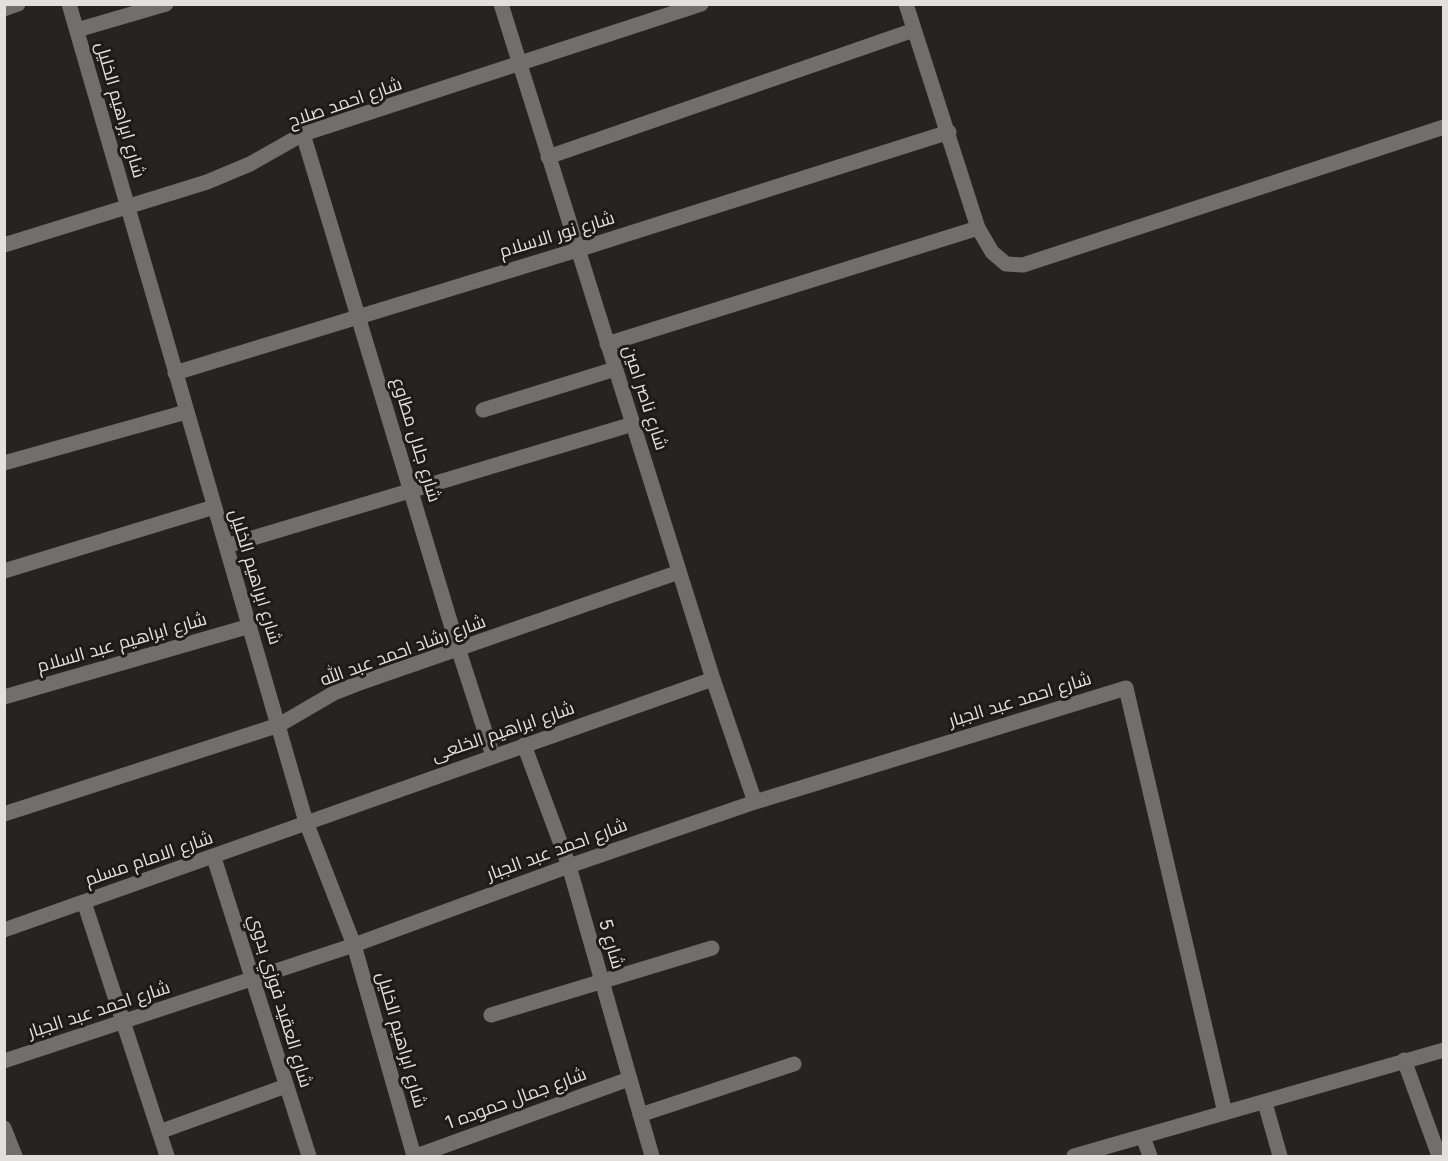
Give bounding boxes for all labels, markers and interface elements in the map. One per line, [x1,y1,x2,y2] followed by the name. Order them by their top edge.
[90,40,150,180] street label: شارع ابراهيم الخليل
[285,73,405,133] street label: شارع احمد صلاح
[497,207,617,263] street label: شارع نور الاسلام
[618,343,672,453] street label: شارع ناصر امين
[387,375,445,505] street label: شارع جلال مطاوع
[224,507,286,647] street label: شارع ابراهيم الخليل
[35,608,209,678] street label: شارع ابراهيم عبد السلام
[317,611,489,691] street label: شارع رشاد احمد عبد الله
[946,668,1094,732] street label: شارع احمد عبد الجبار
[429,697,577,767] street label: شارع ابراهيم الخلعى
[484,815,630,885] street label: شارع احمد عبد الجبار
[82,827,216,891] street label: شارع الامام مسلم
[243,912,317,1090] street label: شارع العقيد فوزي بدوي
[594,917,628,971] street label: شارع 5
[371,970,431,1110] street label: شارع ابراهيم الخليل
[25,977,173,1043] street label: شارع احمد عبد الجبار
[443,1063,589,1135] street label: شارع جمال حموده 1

